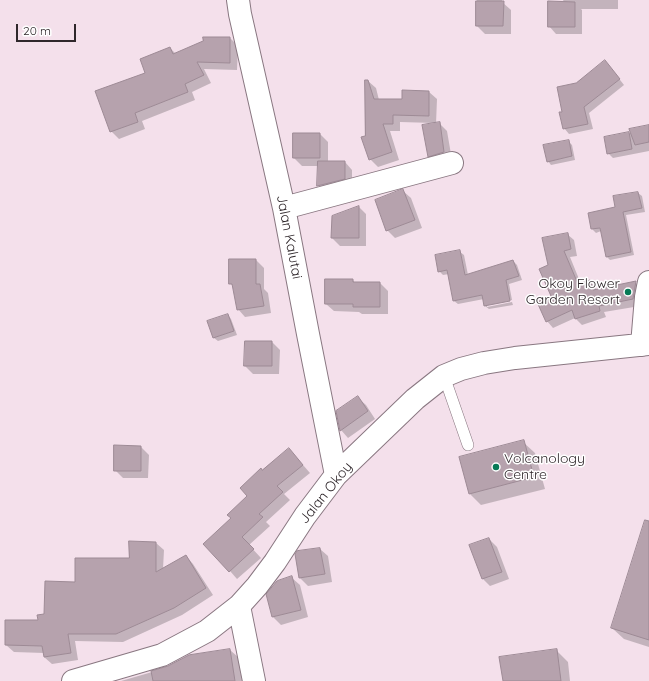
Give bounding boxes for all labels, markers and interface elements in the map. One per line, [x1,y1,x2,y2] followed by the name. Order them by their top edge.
[18,16,78,42] scale bar
[23,23,51,38] text: 20 m
[273,193,305,281] street label: Jalan Kalutai
[526,276,620,308] place label: Okoy Flower Garden Resort
[623,287,633,297] marker: Okoy Flower Garden Resort
[504,451,585,484] place label: Volcanology Centre
[296,459,356,527] street label: Jalan Okoy
[491,462,501,472] marker: Volcanology Centre

